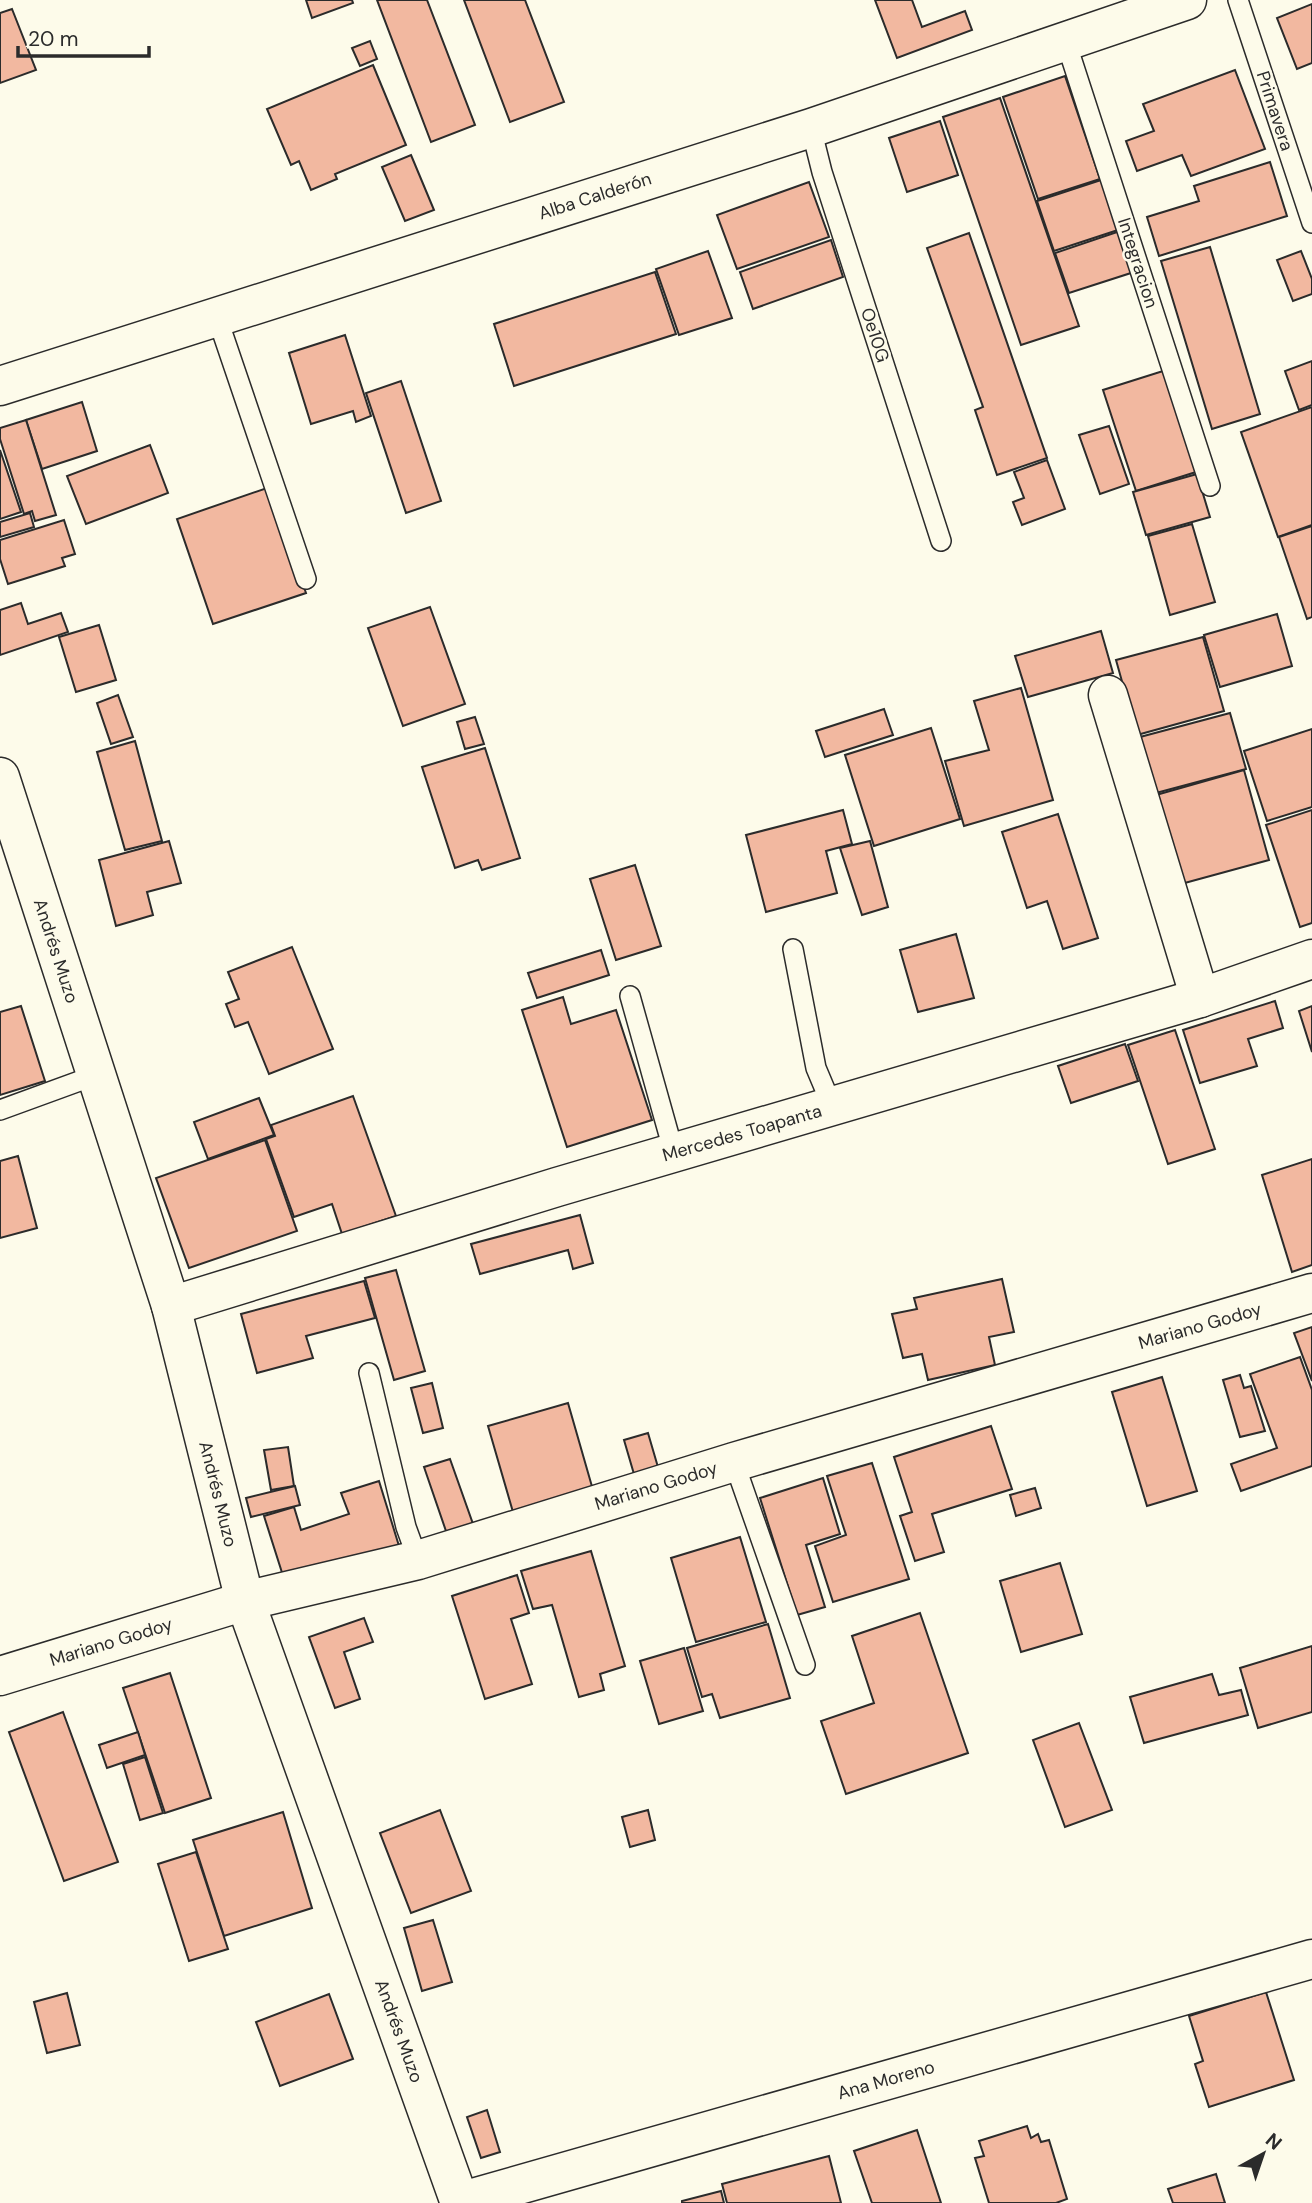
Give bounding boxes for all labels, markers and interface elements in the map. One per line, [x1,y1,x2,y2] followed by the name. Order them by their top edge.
[18,14,149,58] scale bar
[28,25,79,53] text: 20 m
[1251,68,1299,154] street label: Primavera
[535,166,655,226] street label: Alba Calderón
[1112,215,1164,311] street label: Integracion
[855,305,895,365] street label: Oe10G
[28,896,84,1006] street label: Andrés Muzo
[660,1099,824,1167] street label: Mercedes Toapanta
[1136,1297,1264,1355] street label: Mariano Godoy
[193,1439,243,1549] street label: Andrés Muzo
[592,1456,720,1516] street label: Mariano Godoy
[47,1612,175,1672] street label: Mariano Godoy
[369,1976,429,2086] street label: Andrés Muzo
[835,2055,937,2105] street label: Ana Moreno
[1228,2119,1298,2189] north arrow
[1260,2127,1287,2155] text: N

